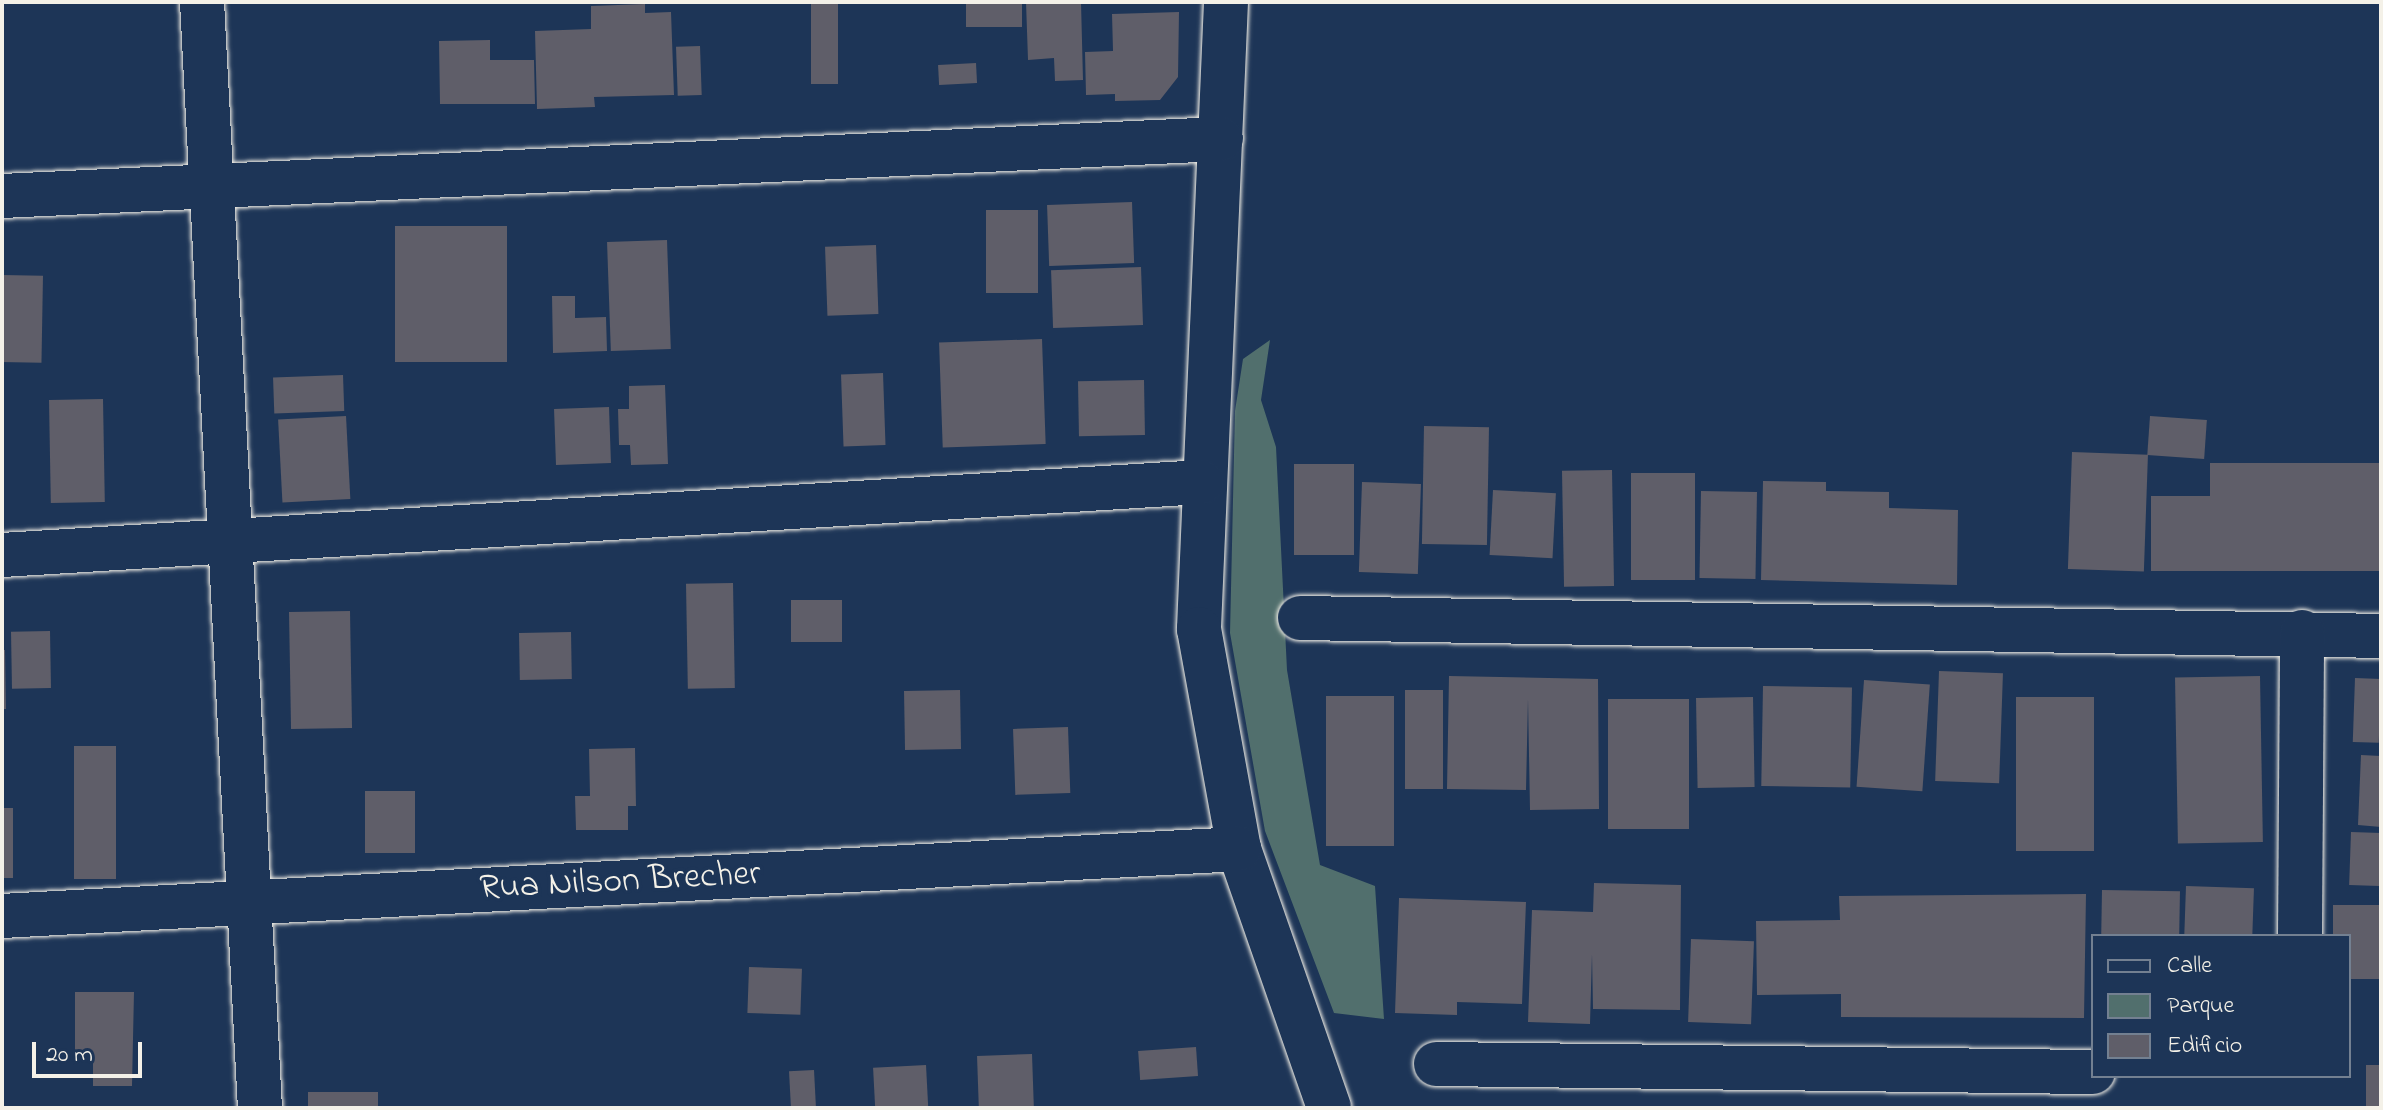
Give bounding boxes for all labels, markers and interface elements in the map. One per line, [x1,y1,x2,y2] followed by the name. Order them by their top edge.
[478,853,762,911] street label: Rua Nilson Brecher
[2091,934,2351,1078] legend
[2167,949,2212,984] text: Calle
[2167,989,2234,1024] text: Parque
[36,1026,146,1076] scale bar
[2167,1029,2242,1064] text: Edificio
[46,1038,93,1073] text: 20 m

